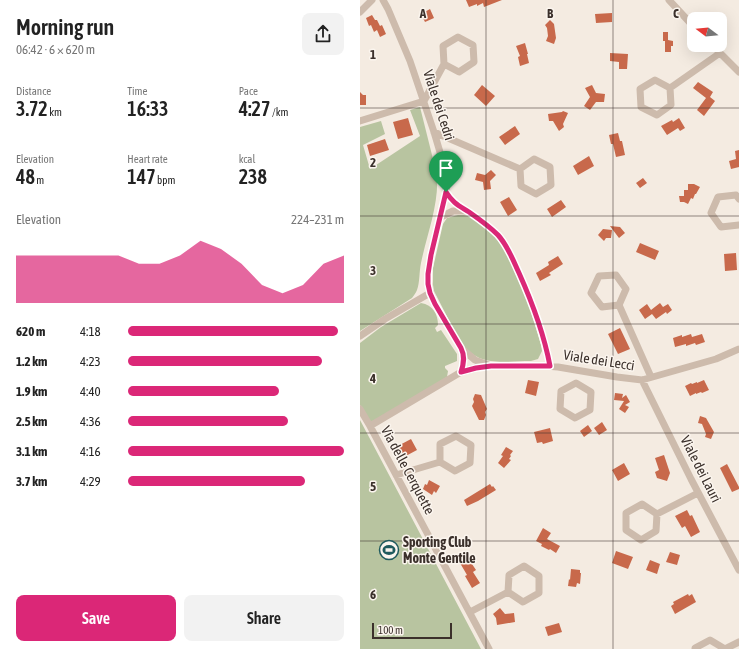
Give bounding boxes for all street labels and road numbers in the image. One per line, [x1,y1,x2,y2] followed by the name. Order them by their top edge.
[420,68,458,142] street label: Viale dei Cedri
[562,346,636,374] street label: Viale dei Lecci
[378,423,438,517] street label: Via delle Cerquette
[677,433,725,505] street label: Viale dei Lauri

